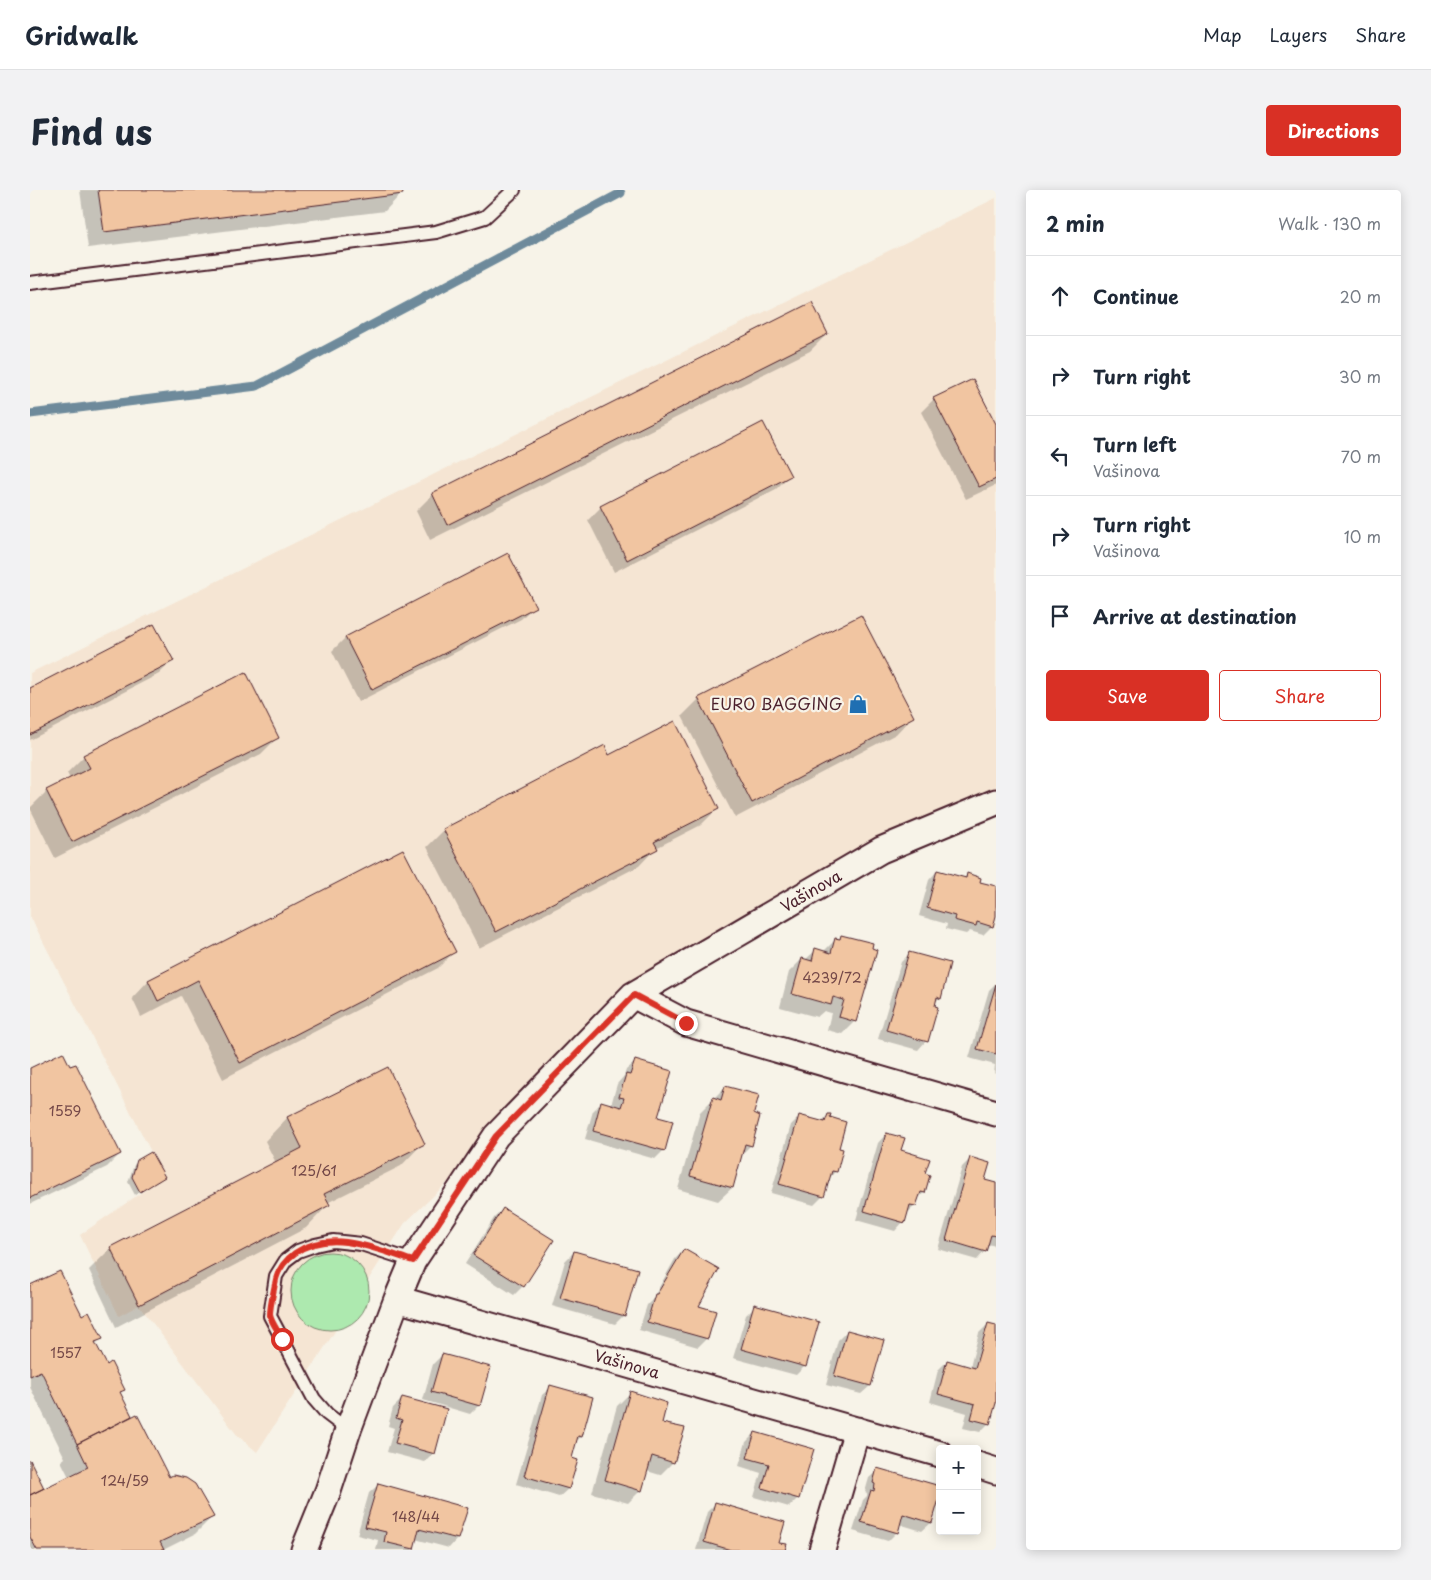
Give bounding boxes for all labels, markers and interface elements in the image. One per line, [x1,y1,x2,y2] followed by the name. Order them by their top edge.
[25,17,138,53] text: Gridwalk
[1203,21,1242,48] text: Map
[1270,21,1327,48] text: Layers
[1355,21,1406,48] text: Share
[30,104,152,157] text: Find us
[1266,105,1401,156] button: Directions
[1046,207,1105,239] text: 2 min
[1278,211,1381,235] text: Walk · 130 m
[1046,282,1074,310] icon: ahead
[1093,282,1179,310] text: Continue
[1340,284,1381,308] text: 20 m
[1046,362,1074,390] icon: right
[1093,362,1191,390] text: Turn right
[1339,364,1381,388] text: 30 m
[1093,430,1177,458] text: Turn left
[1046,442,1074,470] icon: left
[1341,444,1381,468] text: 70 m
[1093,458,1160,482] text: Vašinova
[1093,510,1191,538] text: Turn right
[1046,522,1074,550] icon: right
[1344,524,1381,548] text: 10 m
[1093,538,1160,562] text: Vašinova
[1046,602,1074,630] icon: arrive
[1093,602,1297,630] text: Arrive at destination
[1046,670,1209,721] button: Save
[1219,670,1381,721] button: Share
[711,691,843,715] place label: EURO BAGGING
[847,693,869,715] shop icon: EURO BAGGING
[775,863,846,917] street label: Vašinova
[802,967,862,988] house number: 4239/72
[675,1012,698,1035] route end
[49,1100,81,1121] house number: 1559
[291,1160,337,1181] house number: 125/61
[271,1328,294,1351] route start
[50,1342,82,1363] house number: 1557
[592,1342,663,1384] street label: Vašinova
[936,1445,981,1535] map controls
[936,1445,981,1490] button: +
[101,1470,149,1491] house number: 124/59
[936,1490,981,1535] button: −
[392,1506,440,1527] house number: 148/44

